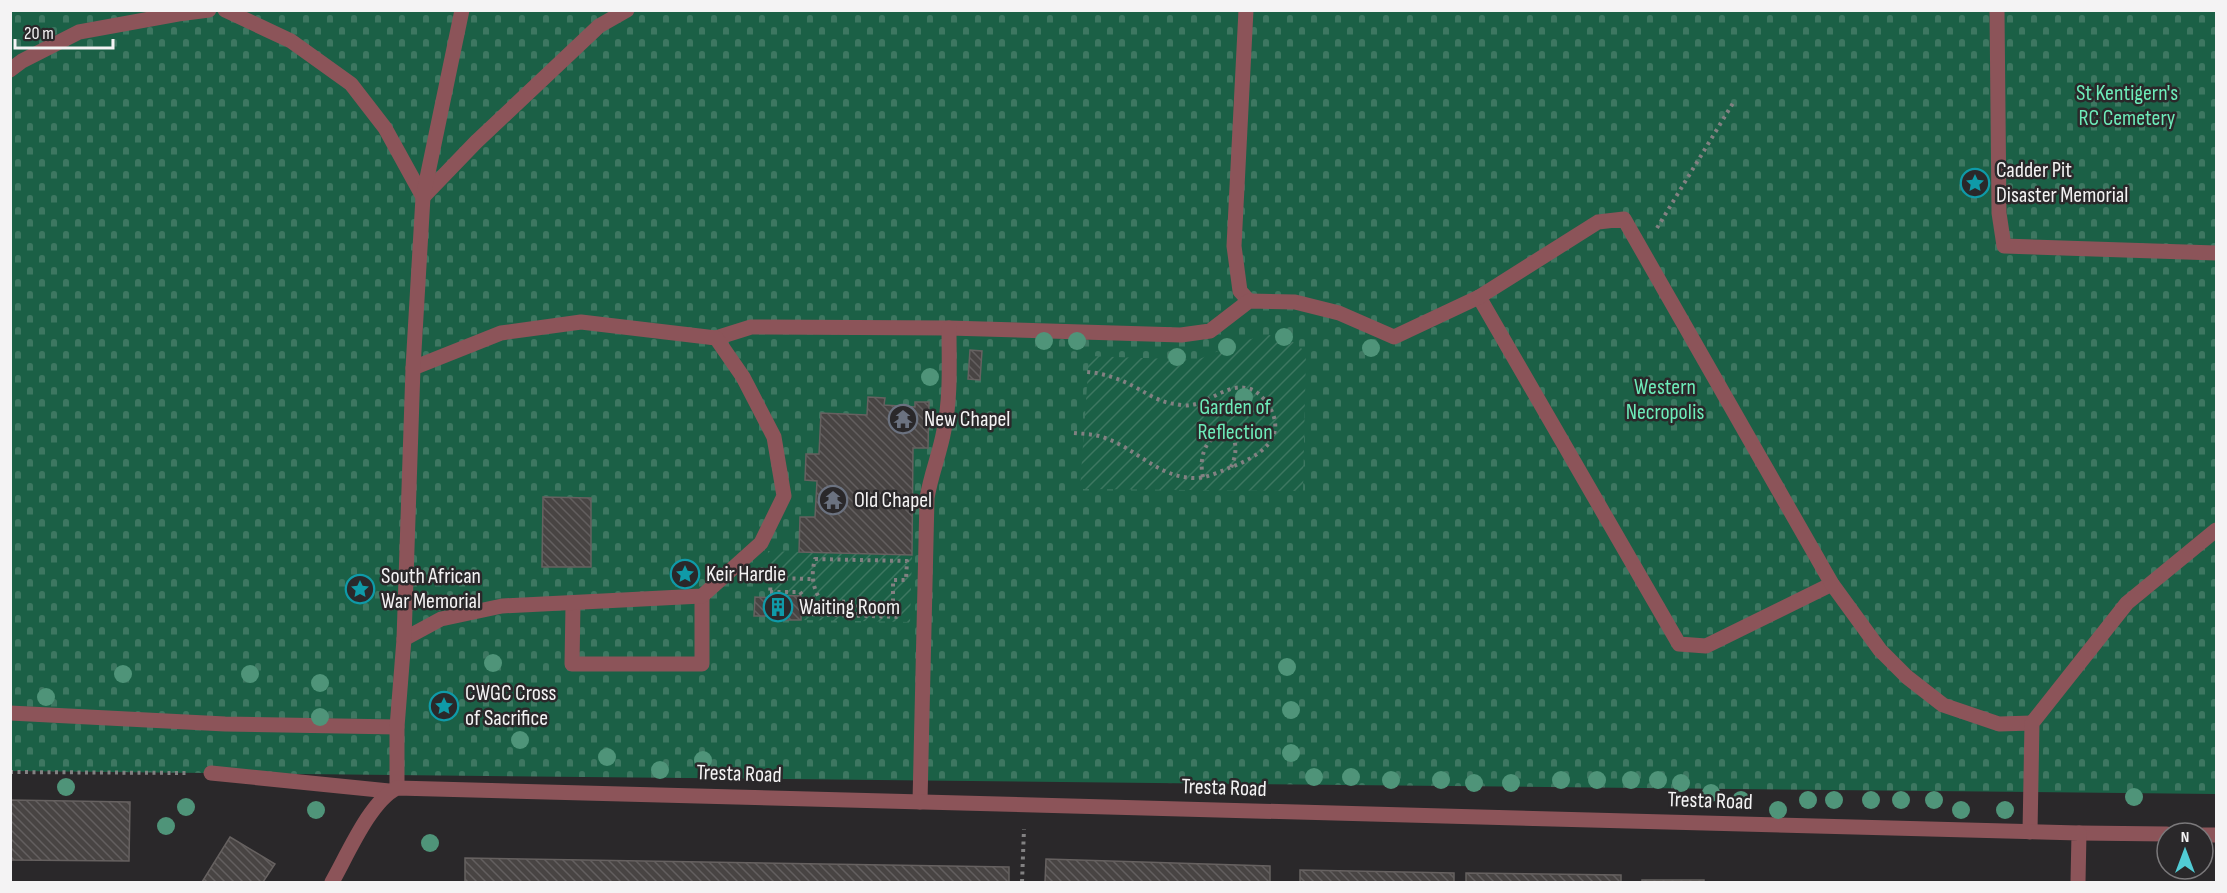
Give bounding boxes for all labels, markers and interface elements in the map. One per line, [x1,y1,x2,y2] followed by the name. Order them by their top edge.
[15,12,112,50] scale bar
[24,23,54,44] text: 20 m
[2076,80,2178,132] park label: St Kentigern's RC Cemetery
[1996,157,2128,209] place label: Cadder Pit Disaster Memorial
[1959,167,1991,199] place icon: Cadder Pit Disaster Memorial
[1626,374,1704,426] park label: Western Necropolis
[1197,394,1273,446] park label: Garden of Reflection
[887,403,919,435] temple icon: New Chapel
[924,406,1010,433] place label: New Chapel
[817,484,849,516] temple icon: Old Chapel
[854,487,932,514] place label: Old Chapel
[669,558,701,590] place icon: Keir Hardie
[706,561,786,588] place label: Keir Hardie
[381,563,481,615] place label: South African War Memorial
[344,573,376,605] place icon: South African War Memorial
[762,591,794,623] building icon: Waiting Room
[799,594,900,621] place label: Waiting Room
[465,680,556,732] place label: CWGC Cross of Sacrifice
[428,690,460,722] place icon: CWGC Cross of Sacrifice
[696,759,782,789] street label: Tresta Road
[1181,773,1267,803] street label: Tresta Road
[1667,786,1753,816] street label: Tresta Road
[2155,821,2215,881] north arrow
[2181,828,2189,847] text: N

